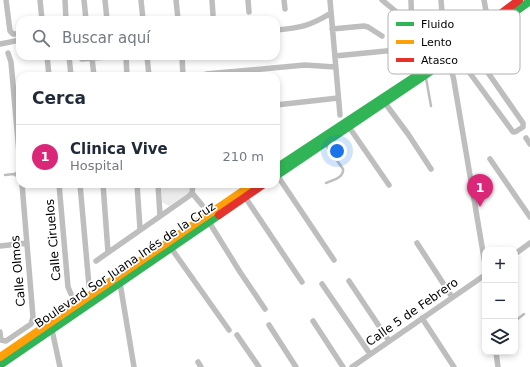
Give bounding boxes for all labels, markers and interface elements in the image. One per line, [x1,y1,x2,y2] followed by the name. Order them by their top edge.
[388,10,520,74] legend
[16,16,280,60] search box
[421,18,454,31] text: Fluido
[30,27,52,49] icon: search
[62,29,150,47] text: Buscar aquí
[421,36,452,49] text: Lento
[421,54,458,67] text: Atasco
[32,88,86,108] text: Cerca
[70,140,168,158] text: Clinica Vive
[327,141,347,161] your location
[40,149,50,164] text: 1
[222,149,264,164] text: 210 m
[70,158,123,173] text: Hospital
[467,174,493,207] pin: 1
[42,198,64,282] street label: Calle Ciruelos
[32,199,218,331] street label: Boulevard Sor Juana Inés de la Cruz
[8,235,28,307] street label: Calle Olmos
[482,247,518,355] map controls
[482,247,518,283] button: +
[363,275,461,349] street label: Calle 5 de Febrero
[482,283,518,319] button: −
[482,319,518,355] button: layers

